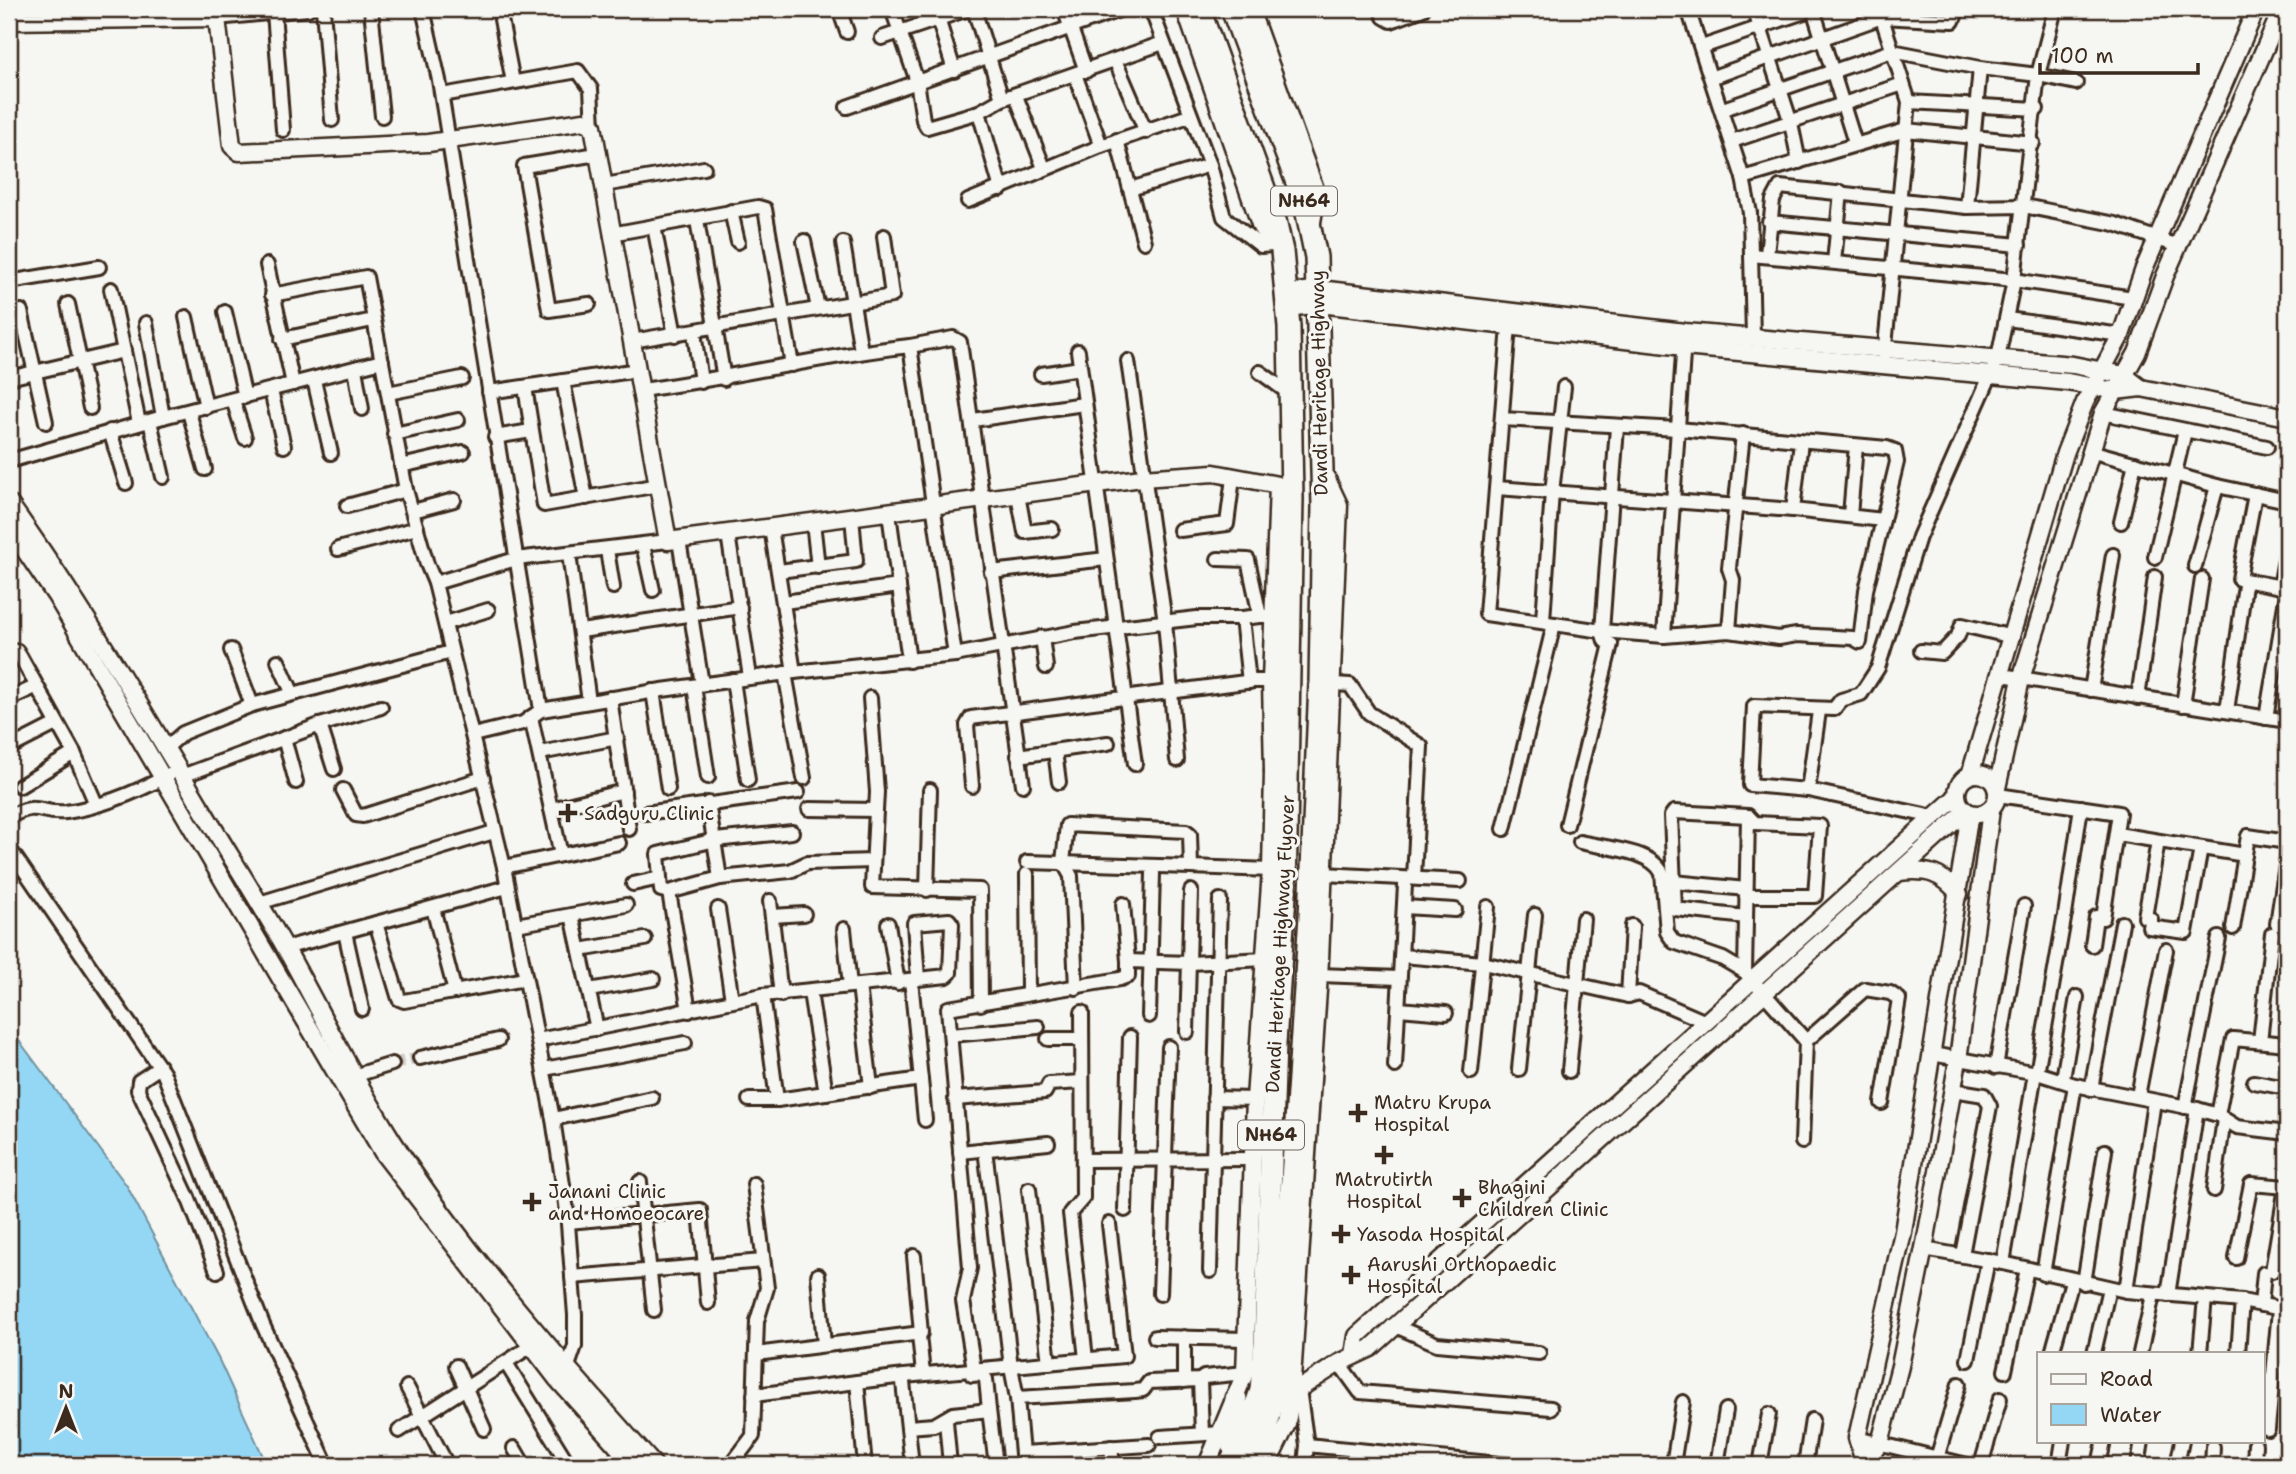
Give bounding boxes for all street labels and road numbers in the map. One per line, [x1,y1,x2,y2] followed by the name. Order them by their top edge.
[1271,186,1337,216] road number: NH64
[1305,270,1333,496] street label: Dandi Heritage Highway
[1260,794,1300,1094] street label: Dandi Heritage Highway Flyover
[1238,1120,1304,1150] road number: NH64

